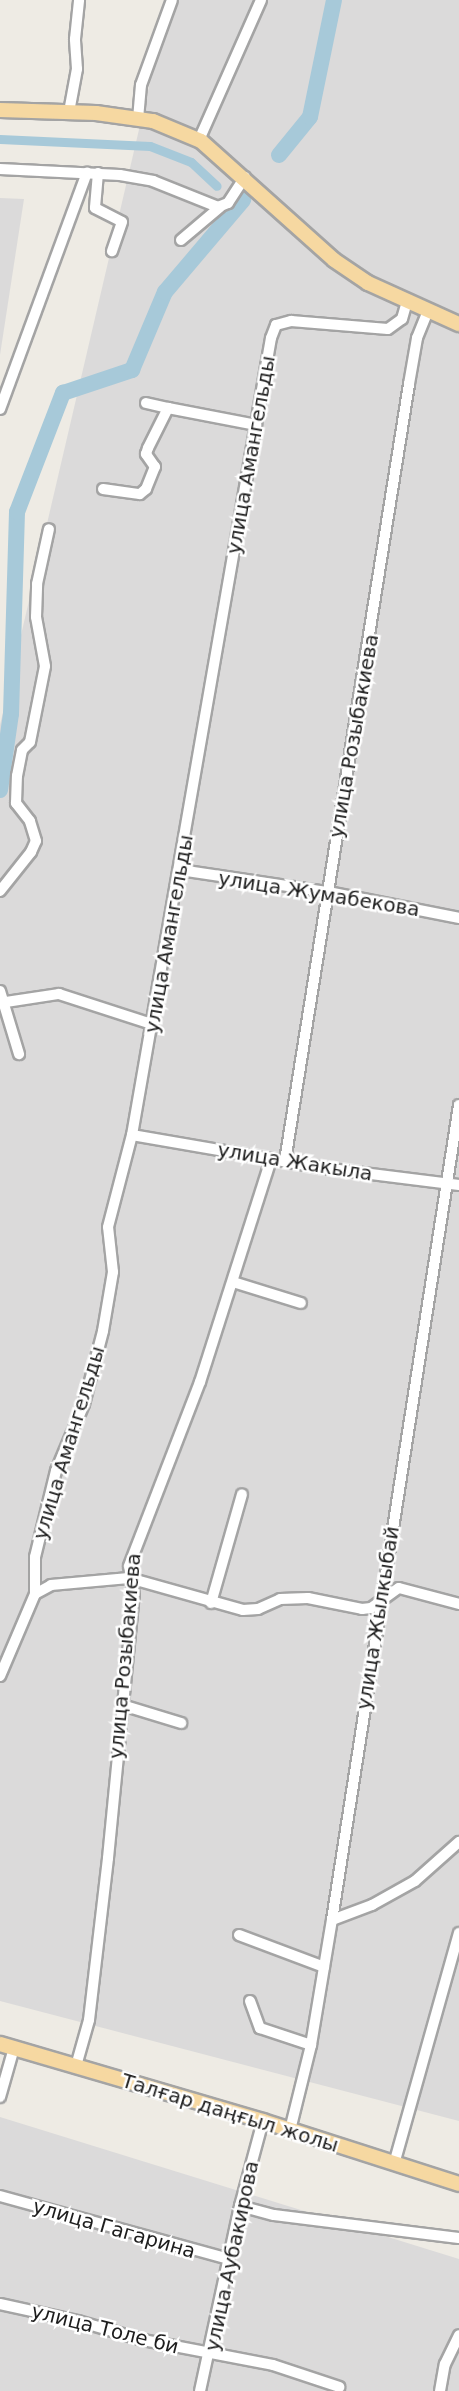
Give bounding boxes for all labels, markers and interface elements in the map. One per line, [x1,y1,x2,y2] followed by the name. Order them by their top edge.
[222,354,280,556] street label: улица Амангельды
[324,632,384,840] street label: улица Розыбакиева
[140,833,198,1035] street label: улица Амангельды
[217,866,421,922] street label: улица Жумабекова
[216,1138,374,1186] street label: улица Жакыла
[28,1343,110,1543] street label: улица Амангельды
[352,1525,404,1711] street label: улица Жылкыбай
[104,1552,146,1760] street label: улица Розыбакиева
[119,2069,341,2157] street label: Талғар даңғыл жолы
[200,2159,264,2353] street label: улица Аубакирова
[30,2194,198,2264] street label: улица Гагарина
[29,2299,181,2359] street label: улица Толе би

